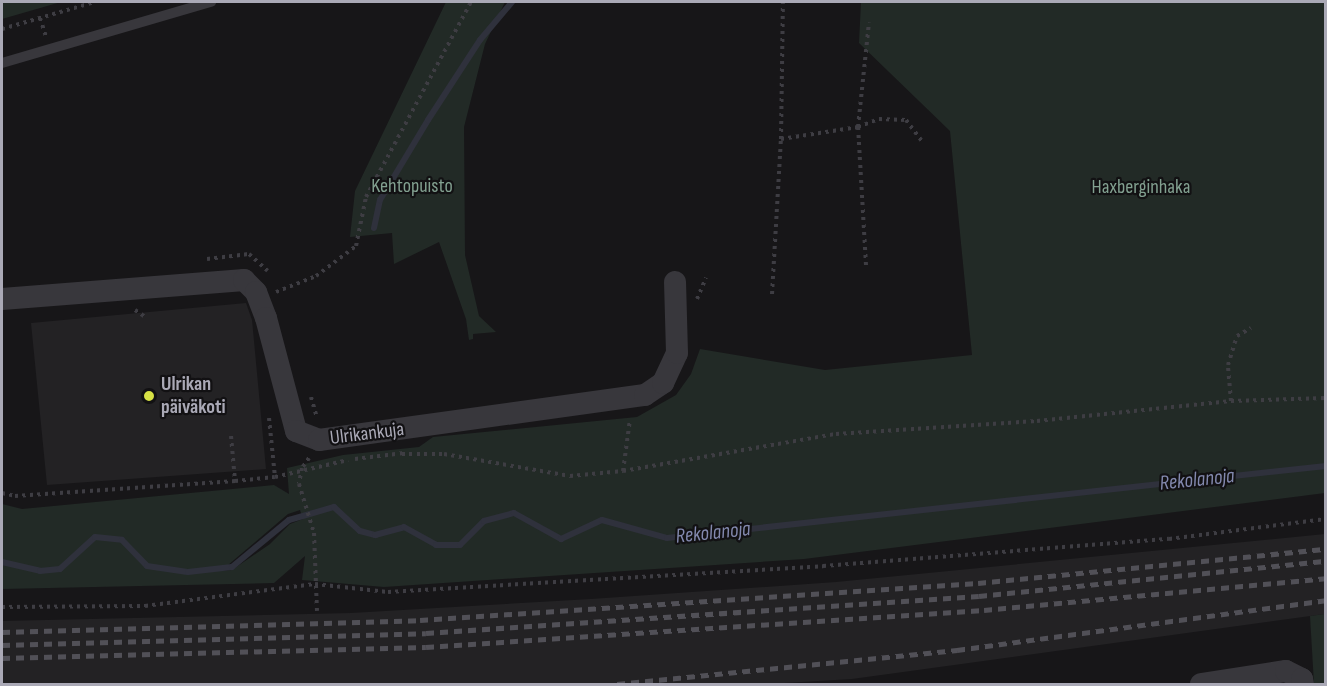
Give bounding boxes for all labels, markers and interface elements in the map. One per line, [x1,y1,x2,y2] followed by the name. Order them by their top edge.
[371,174,453,198] park label: Kehtopuisto
[1092,175,1190,199] park label: Haxberginhaka
[161,372,226,419] place label: Ulrikan päiväkoti
[142,389,156,403] marker: Ulrikan päiväkoti
[329,418,405,450] street label: Ulrikankuja
[1158,464,1236,496] water label: Rekolanoja
[674,517,752,549] water label: Rekolanoja

